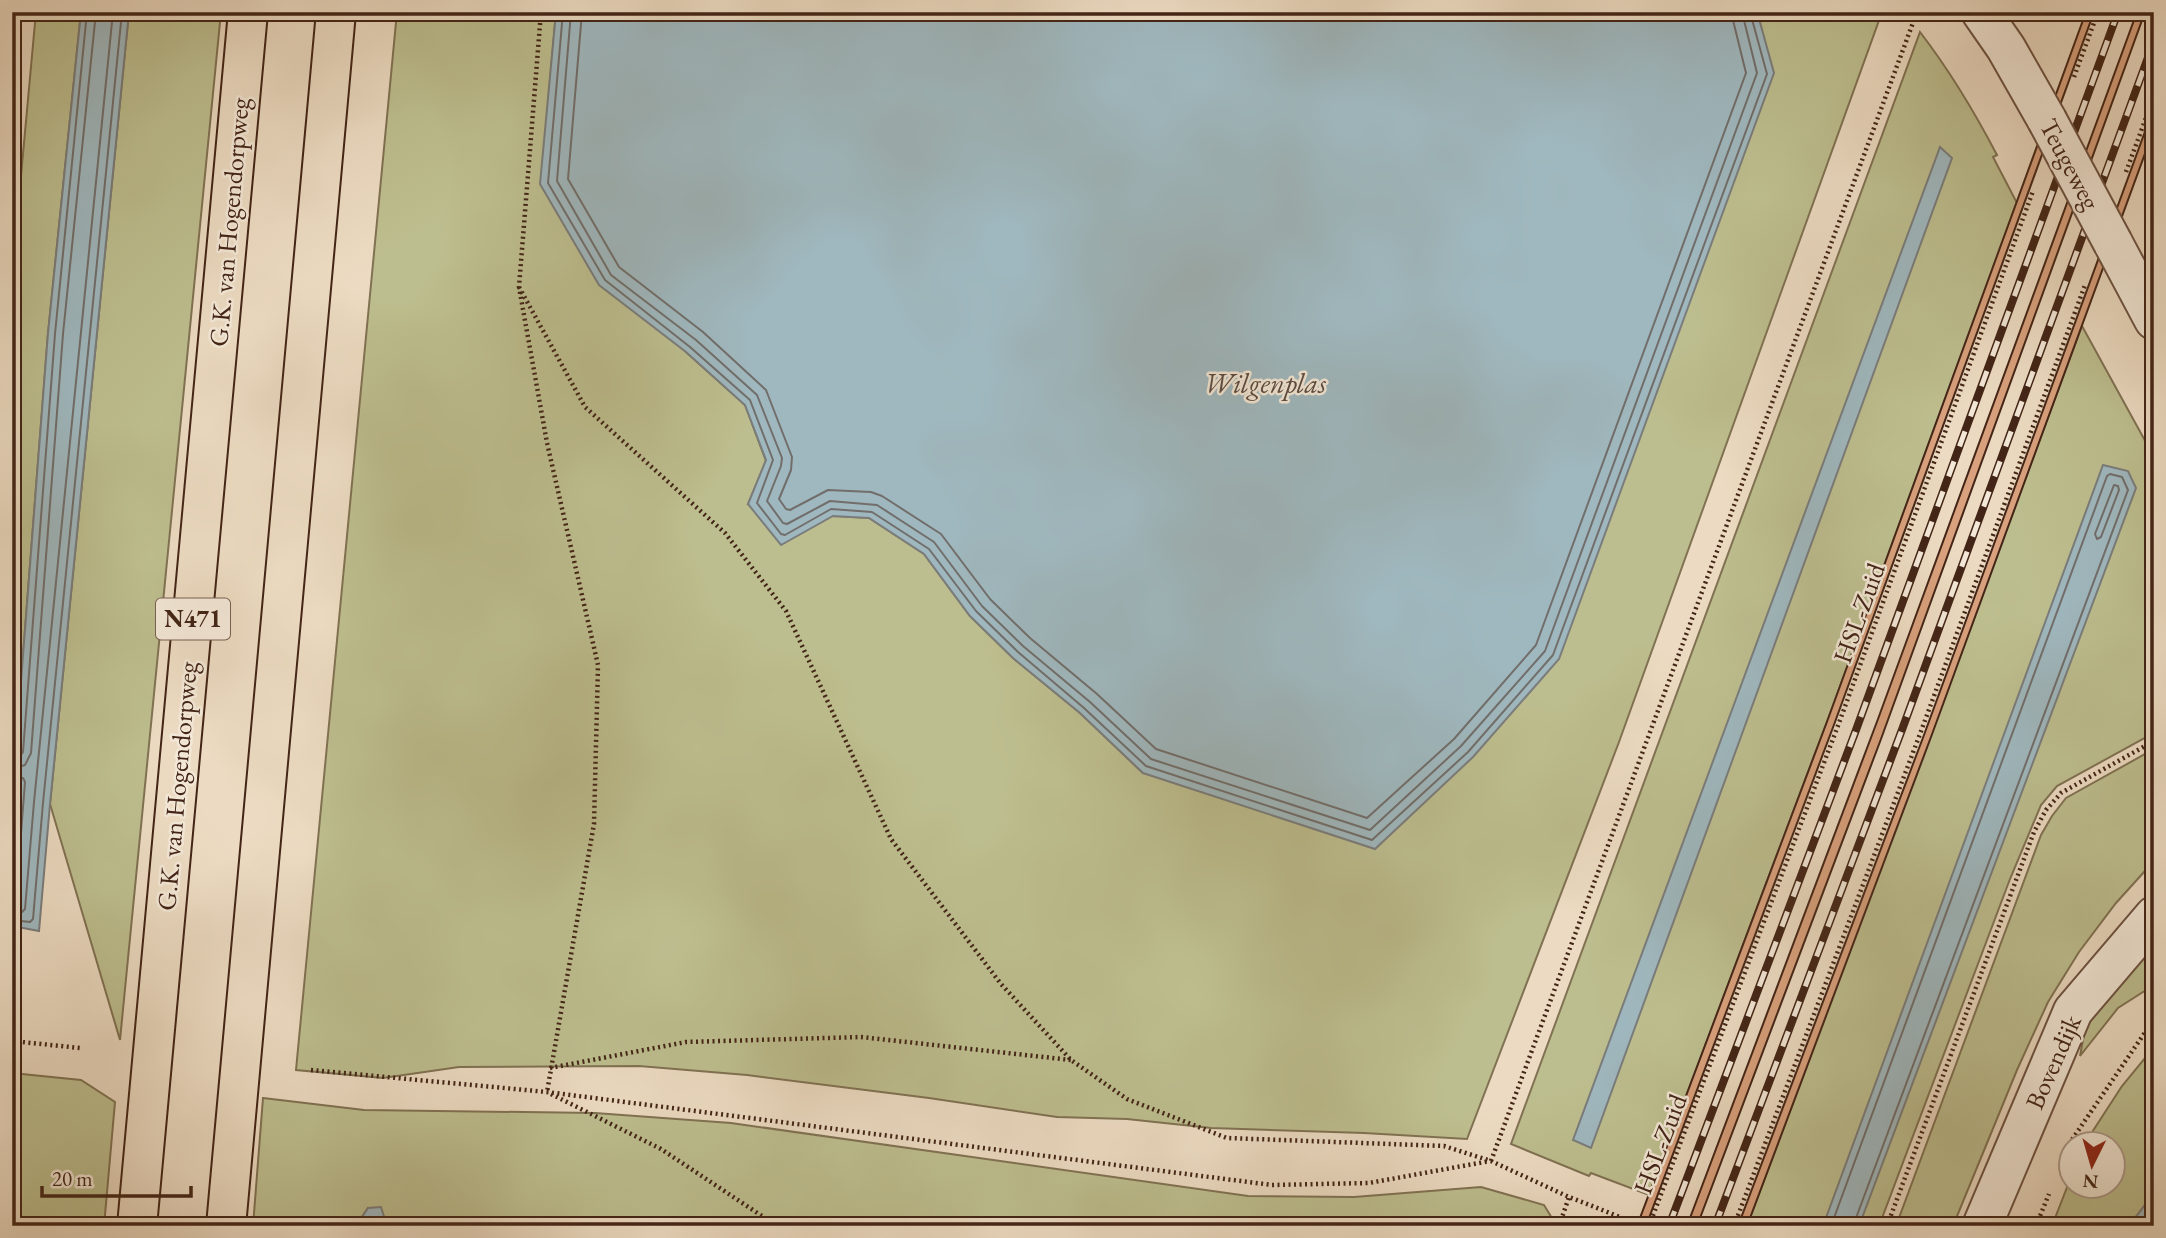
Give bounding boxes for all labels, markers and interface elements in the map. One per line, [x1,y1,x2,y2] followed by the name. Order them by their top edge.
[201,95,257,348] street label: G.K. van Hogendorpweg
[2032,112,2108,216] street label: Teugeweg
[1204,365,1326,401] water label: Wilgenplas
[1825,557,1893,668] street label: HSL-Zuid
[156,598,230,640] road number: N471
[149,659,205,912] street label: G.K. van Hogendorpweg
[2017,1009,2089,1115] street label: Bovendijk
[1625,1088,1695,1199] street label: HSL-Zuid
[2058,1130,2128,1200] north arrow
[42,1154,191,1198] scale bar
[52,1165,93,1192] text: 20 m
[2081,1168,2099,1195] text: N

